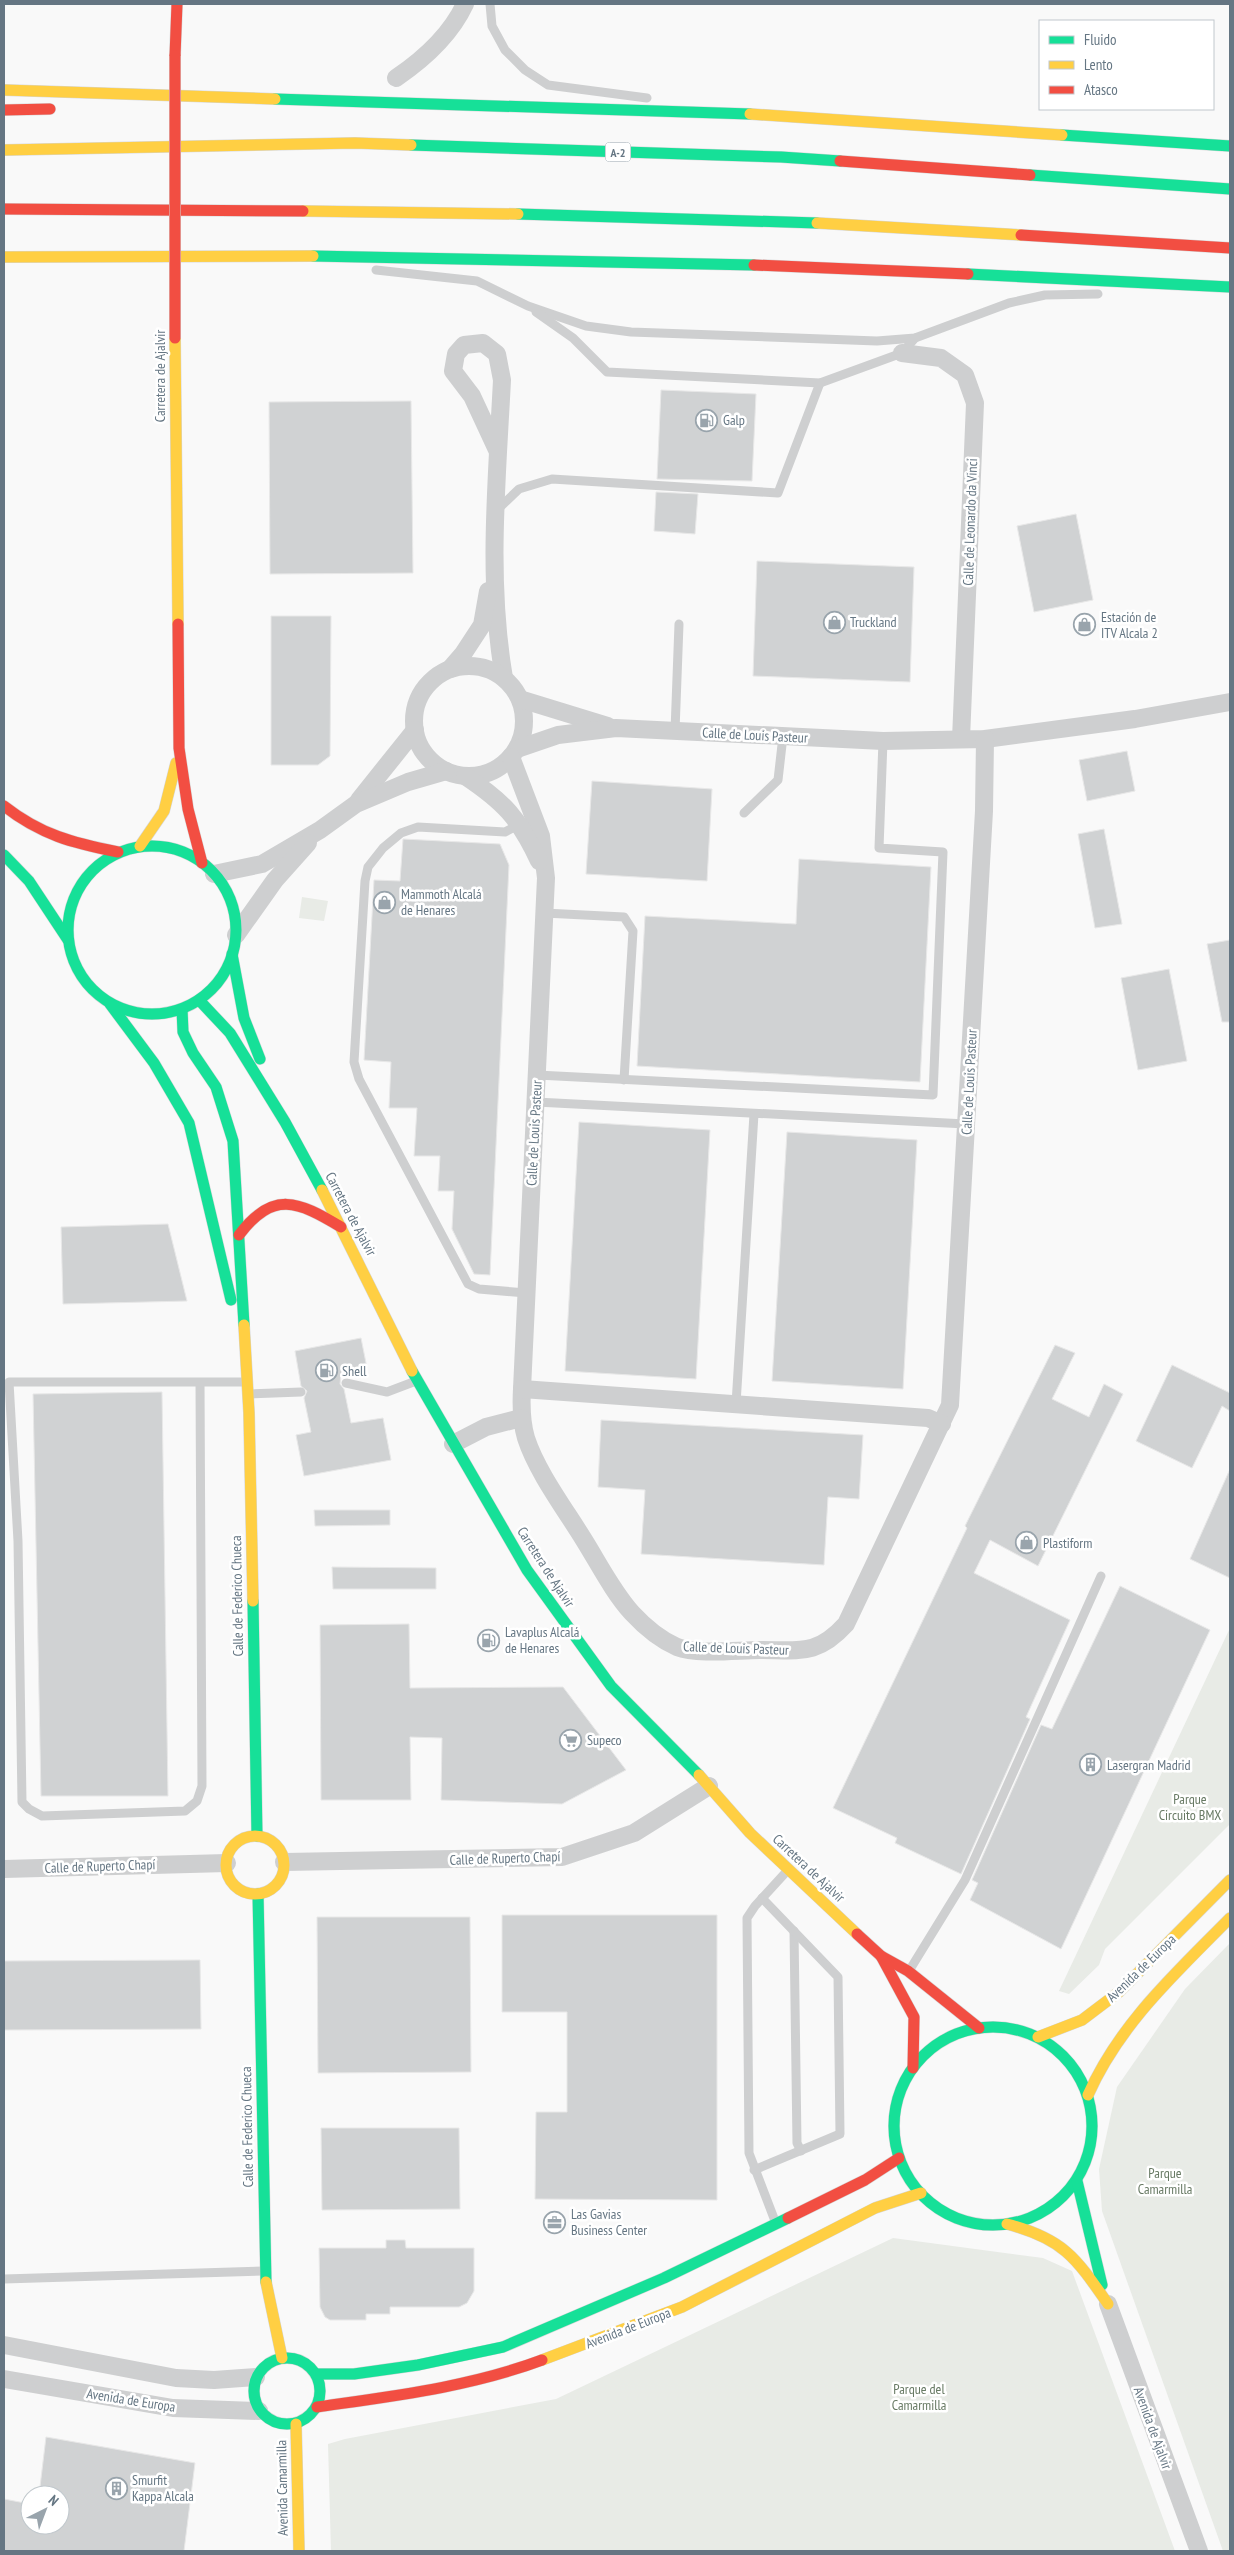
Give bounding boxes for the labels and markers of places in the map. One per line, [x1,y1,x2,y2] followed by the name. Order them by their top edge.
[695,408,719,432] fuel station icon: Galp
[723,411,745,429] place label: Galp
[1101,608,1158,642] place label: Estación de ITV Alcala 2
[822,610,846,634] shop icon: Truckland
[850,613,896,631] place label: Truckland
[1073,613,1097,637] shop icon: Estación de ITV Alcala 2
[401,885,482,919] place label: Mammoth Alcalá de Henares
[373,890,397,914] shop icon: Mammoth Alcalá de Henares
[314,1359,338,1383] fuel station icon: Shell
[342,1362,367,1380] place label: Shell
[1015,1531,1039,1555] shop icon: Plastiform
[1043,1534,1092,1552] place label: Plastiform
[505,1623,579,1657] place label: Lavaplus Alcalá de Henares
[477,1628,501,1652] fuel station icon: Lavaplus Alcalá de Henares
[559,1728,583,1752] supermarket icon: Supeco
[587,1731,622,1749] place label: Supeco
[1079,1753,1103,1777] building icon: Lasergran Madrid
[1107,1756,1191,1774] place label: Lasergran Madrid
[571,2205,647,2239] place label: Las Gavias Business Center
[543,2210,567,2234] office icon: Las Gavias Business Center
[132,2471,194,2505] place label: Smurfit Kappa Alcala
[104,2476,128,2500] building icon: Smurfit Kappa Alcala

